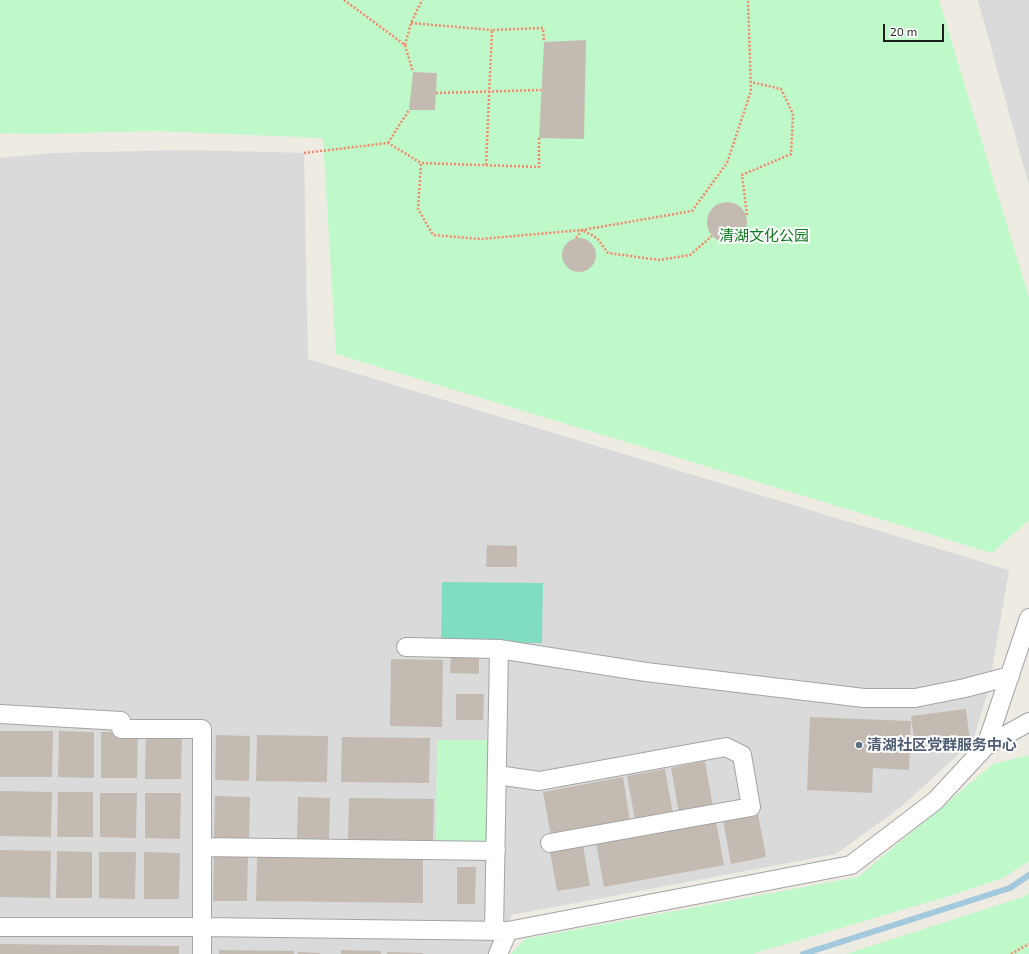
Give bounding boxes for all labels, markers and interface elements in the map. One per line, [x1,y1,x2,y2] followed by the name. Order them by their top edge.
[885,16,946,42] scale bar
[890,24,917,38] text: 20 m
[719,227,809,245] park label: 清湖文化公园
[867,736,1017,754] place label: 清湖社区党群服务中心
[854,740,864,750] marker: 清湖社区党群服务中心

